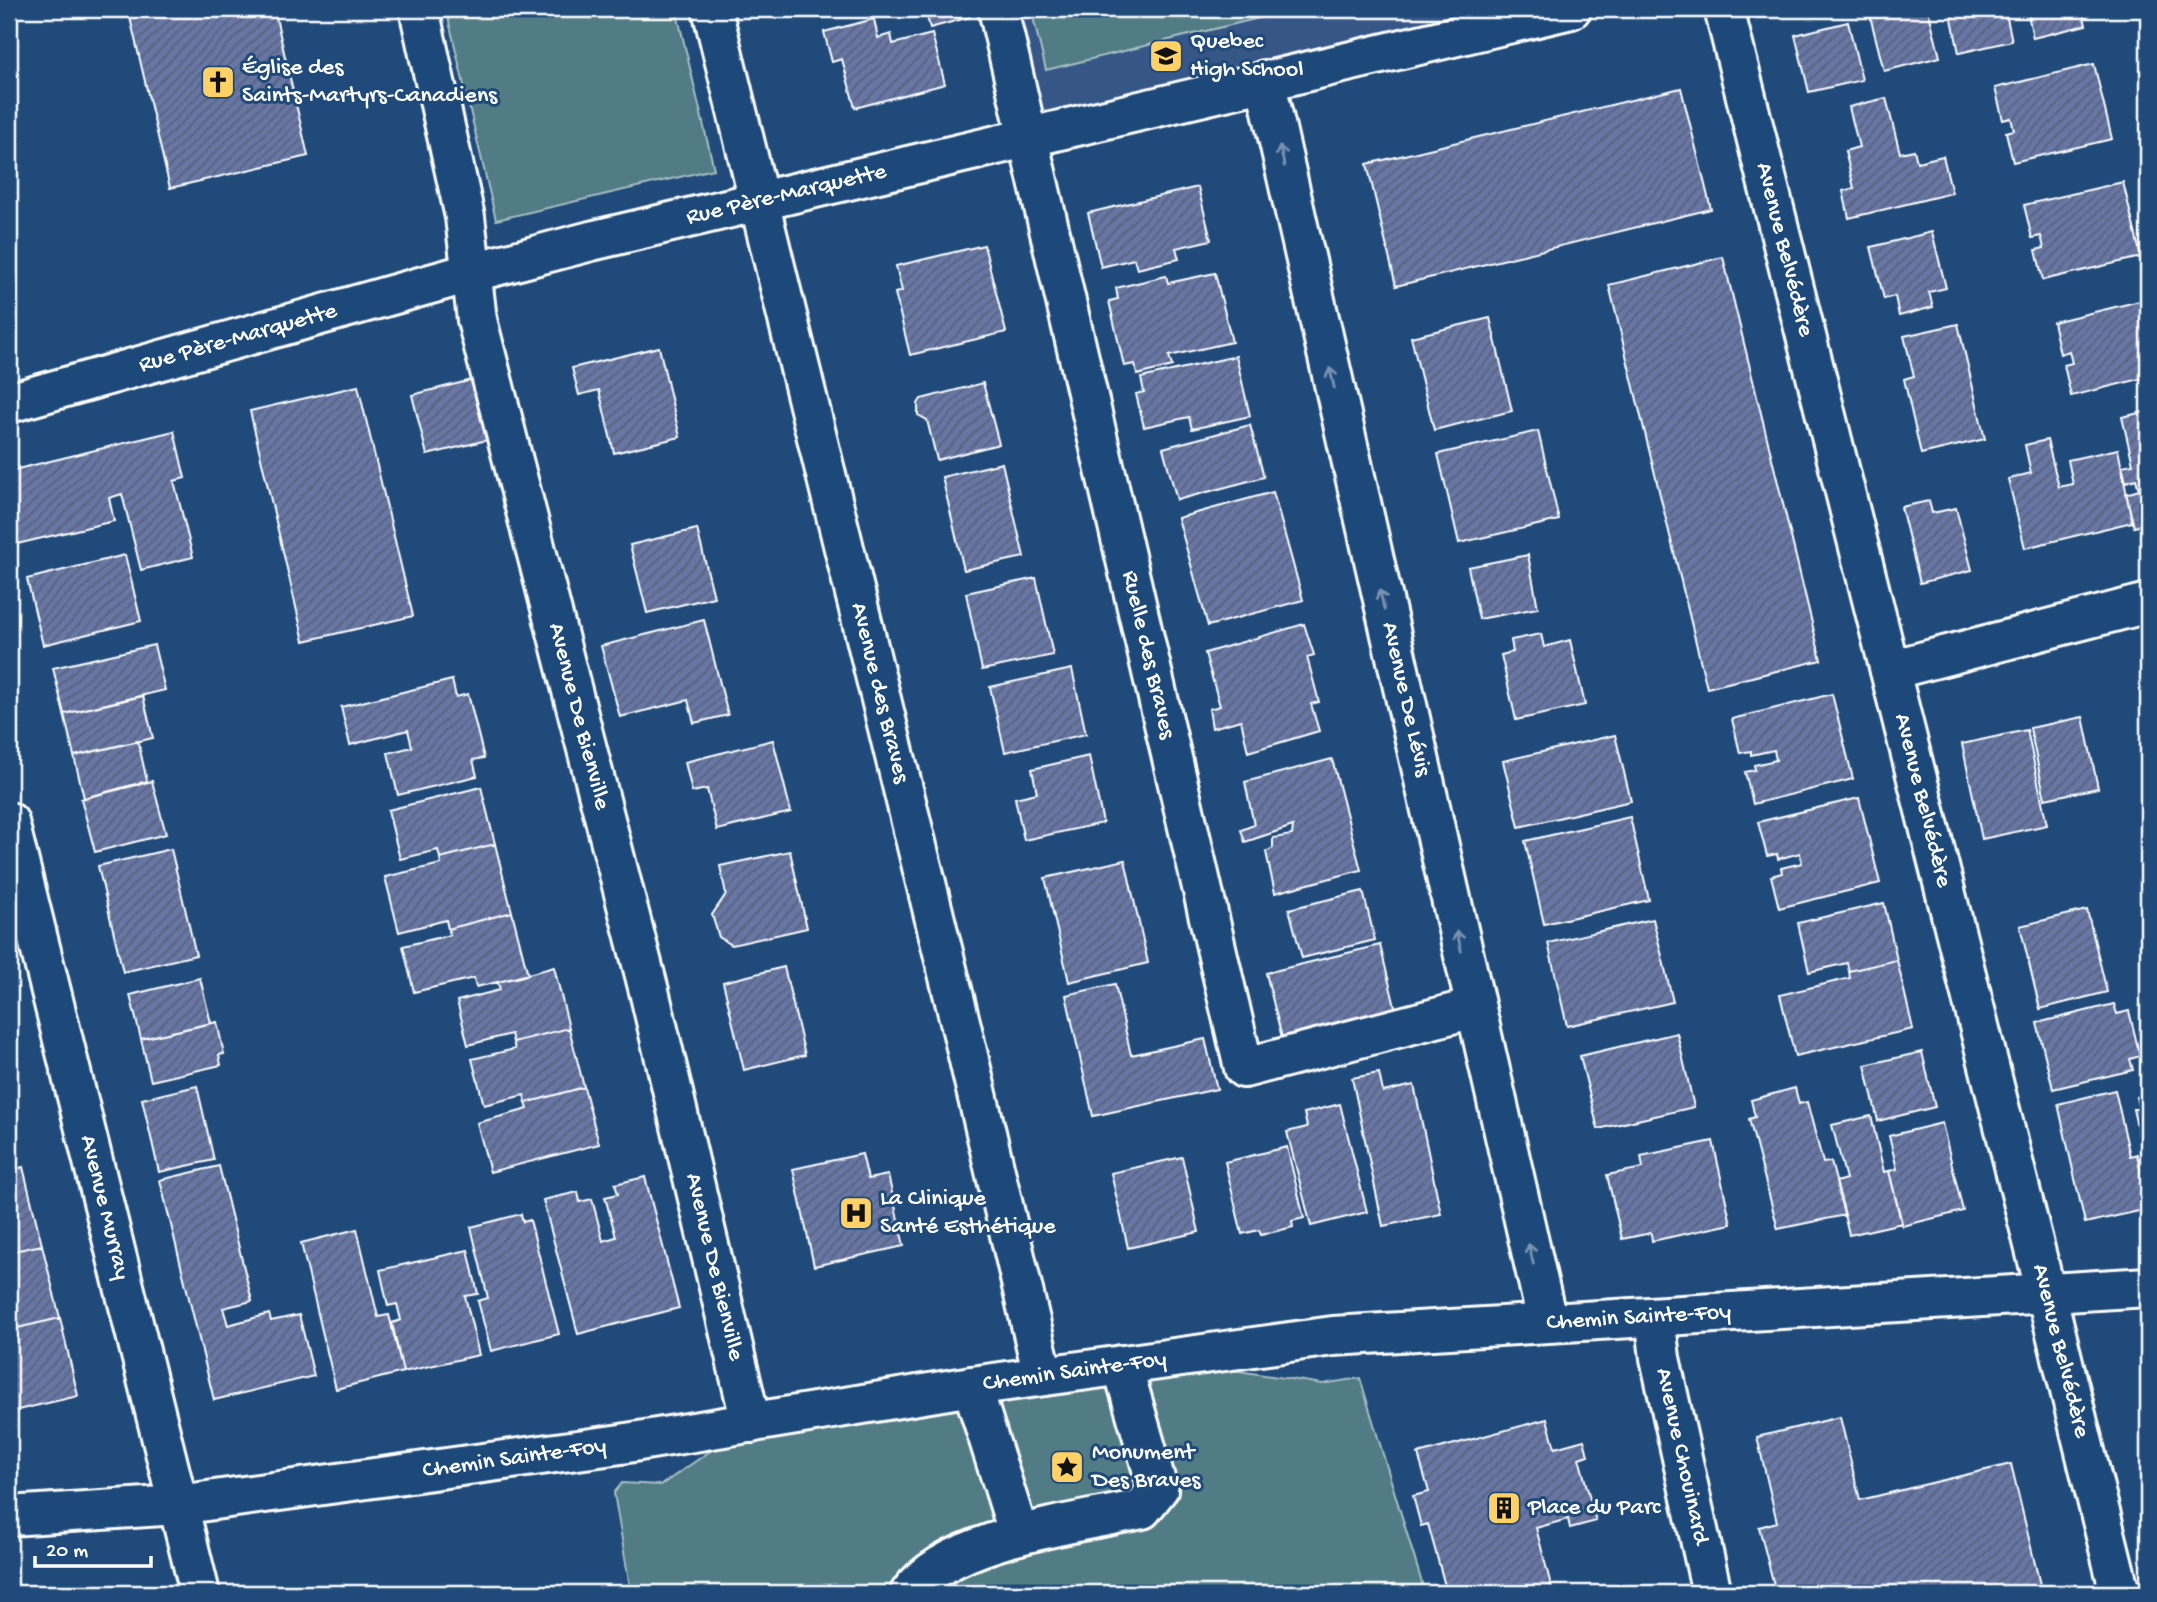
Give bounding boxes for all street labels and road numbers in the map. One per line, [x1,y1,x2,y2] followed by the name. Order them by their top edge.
[684,157,890,232] street label: Rue Père-Marquette
[1749,160,1820,340] street label: Avenue Belvédère
[136,296,341,380] street label: Rue Père-Marquette
[1114,568,1182,743] street label: Ruelle des Braves
[843,600,916,787] street label: Avenue des Braves
[1374,619,1438,780] street label: Avenue De Lévis
[541,620,617,813] street label: Avenue De Bienville
[1887,711,1958,891] street label: Avenue Belvédère
[73,1132,136,1283] street label: Avenue Murray
[678,1170,750,1364] street label: Avenue De Bienville
[2024,1261,2096,1442] street label: Avenue Belvédère
[1545,1298,1732,1338] street label: Chemin Sainte-Foy
[981,1345,1169,1399] street label: Chemin Sainte-Foy
[1648,1365,1716,1549] street label: Avenue Chouinard
[421,1432,608,1486] street label: Chemin Sainte-Foy

